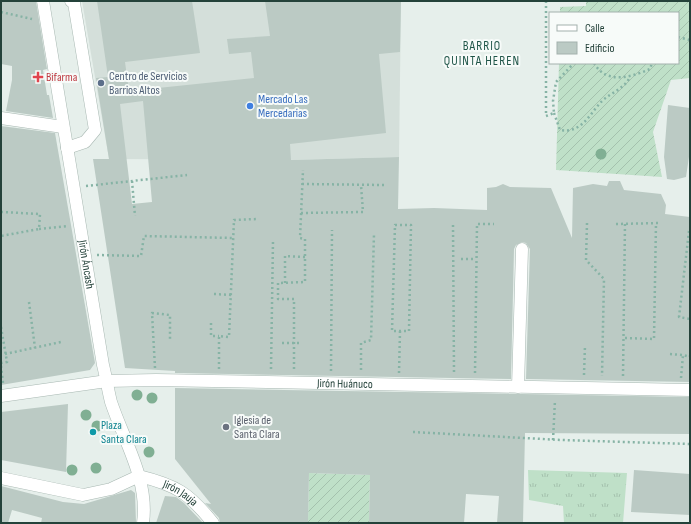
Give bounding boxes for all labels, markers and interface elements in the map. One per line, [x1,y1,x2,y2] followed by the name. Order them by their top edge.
[549,12,679,64] legend
[585,21,605,36] text: Calle
[444,38,520,69] district label: BARRIO QUINTA HEREN
[585,41,614,56] text: Edificio
[109,69,187,98] place label: Centro de Servicios Barrios Altos
[46,70,78,85] place label: Bifarma
[33,72,43,82] marker: Bifarma
[96,78,106,88] marker: Centro de Servicios Barrios Altos
[258,92,308,121] place label: Mercado Las Mercedarias
[245,101,255,111] marker: Mercado Las Mercedarias
[75,238,98,290] street label: Jirón Áncash
[316,375,373,392] street label: Jirón Huánuco
[234,413,280,442] place label: Iglesia de Santa Clara
[101,418,147,447] place label: Plaza Santa Clara
[221,422,231,432] marker: Iglesia de Santa Clara
[88,427,98,437] marker: Plaza Santa Clara
[160,476,201,510] street label: Jirón Jauja

